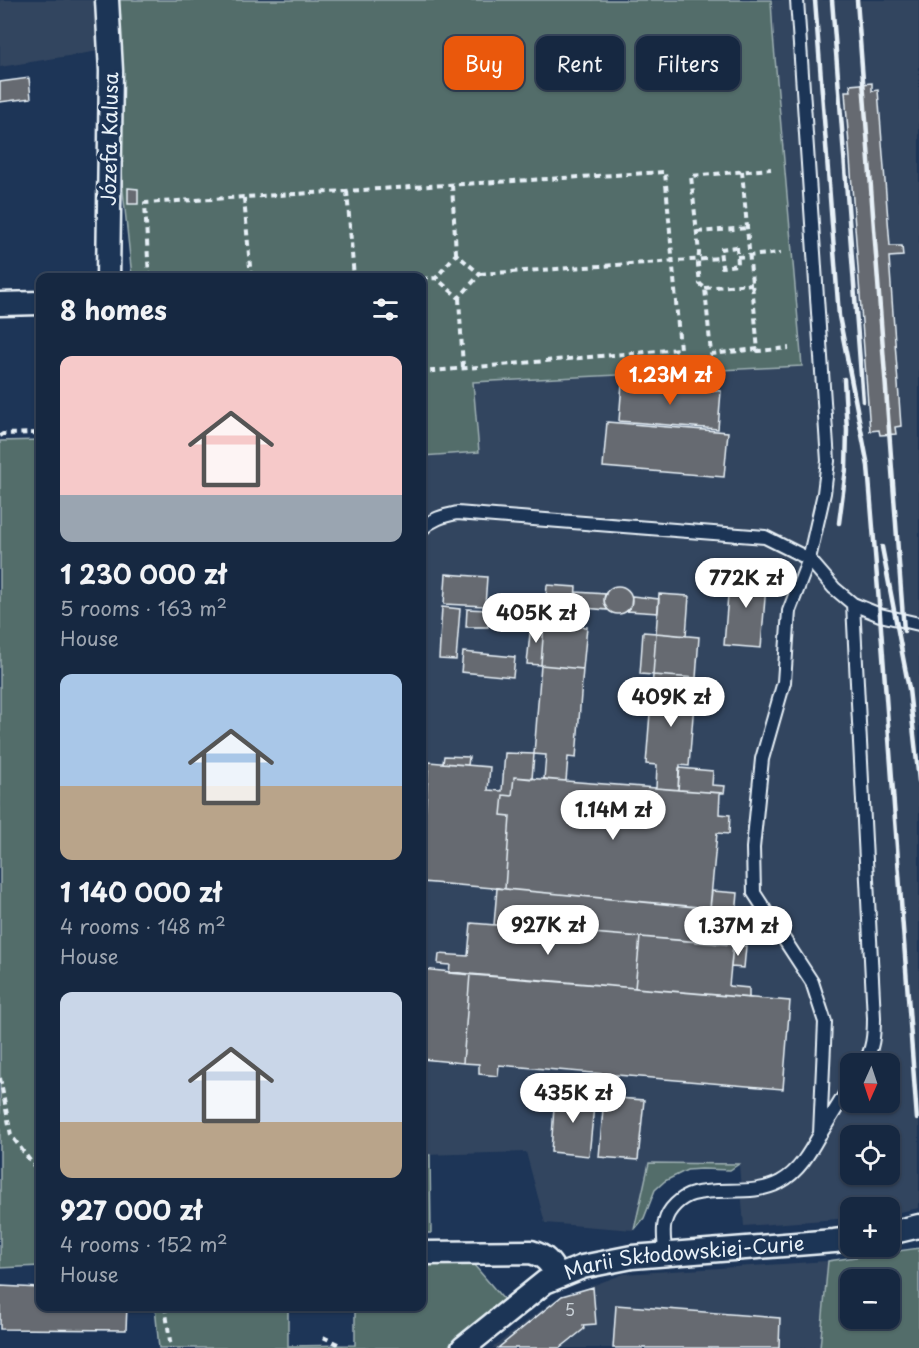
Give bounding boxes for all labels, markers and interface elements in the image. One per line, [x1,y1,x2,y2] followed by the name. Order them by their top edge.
[444,36,524,90] chip: Buy
[536,36,624,90] chip: Rent
[636,36,740,90] chip: Filters
[93,71,125,206] street label: Józefa Kalusa
[60,290,167,329] text: 8 homes
[369,293,402,326] icon: filters
[608,355,732,406] pin: 1.23M zł
[629,359,711,389] text: 1.23M zł
[177,395,285,503] icon: home
[60,554,226,593] text: 1 230 000 zł
[691,558,801,609] pin: 772K zł
[709,562,783,592] text: 772K zł
[60,593,227,623] text: 5 rooms · 163 m²
[481,593,591,644] pin: 405K zł
[496,597,576,627] text: 405K zł
[60,623,119,653] text: House
[616,677,726,728] pin: 409K zł
[632,681,710,711] text: 409K zł
[177,713,285,821] icon: home
[551,790,675,841] pin: 1.14M zł
[575,794,651,824] text: 1.14M zł
[60,872,221,911] text: 1 140 000 zł
[493,905,603,956] pin: 927K zł
[676,906,800,957] pin: 1.37M zł
[511,909,585,939] text: 927K zł
[698,910,778,940] text: 1.37M zł
[60,911,226,941] text: 4 rooms · 148 m²
[60,941,119,971] text: House
[177,1031,285,1139] icon: home
[840,1053,900,1113] north arrow
[840,1053,900,1329] map controls
[518,1073,628,1124] pin: 435K zł
[534,1077,612,1107] text: 435K zł
[840,1125,900,1185] button: locate
[60,1190,202,1229] text: 927 000 zł
[840,1197,900,1257] button: +
[559,1227,805,1287] street label: Marii Skłodowskiej-Curie
[60,1229,228,1259] text: 4 rooms · 152 m²
[60,1259,119,1289] text: House
[840,1269,900,1329] button: −
[565,1297,575,1321] house number: 5

